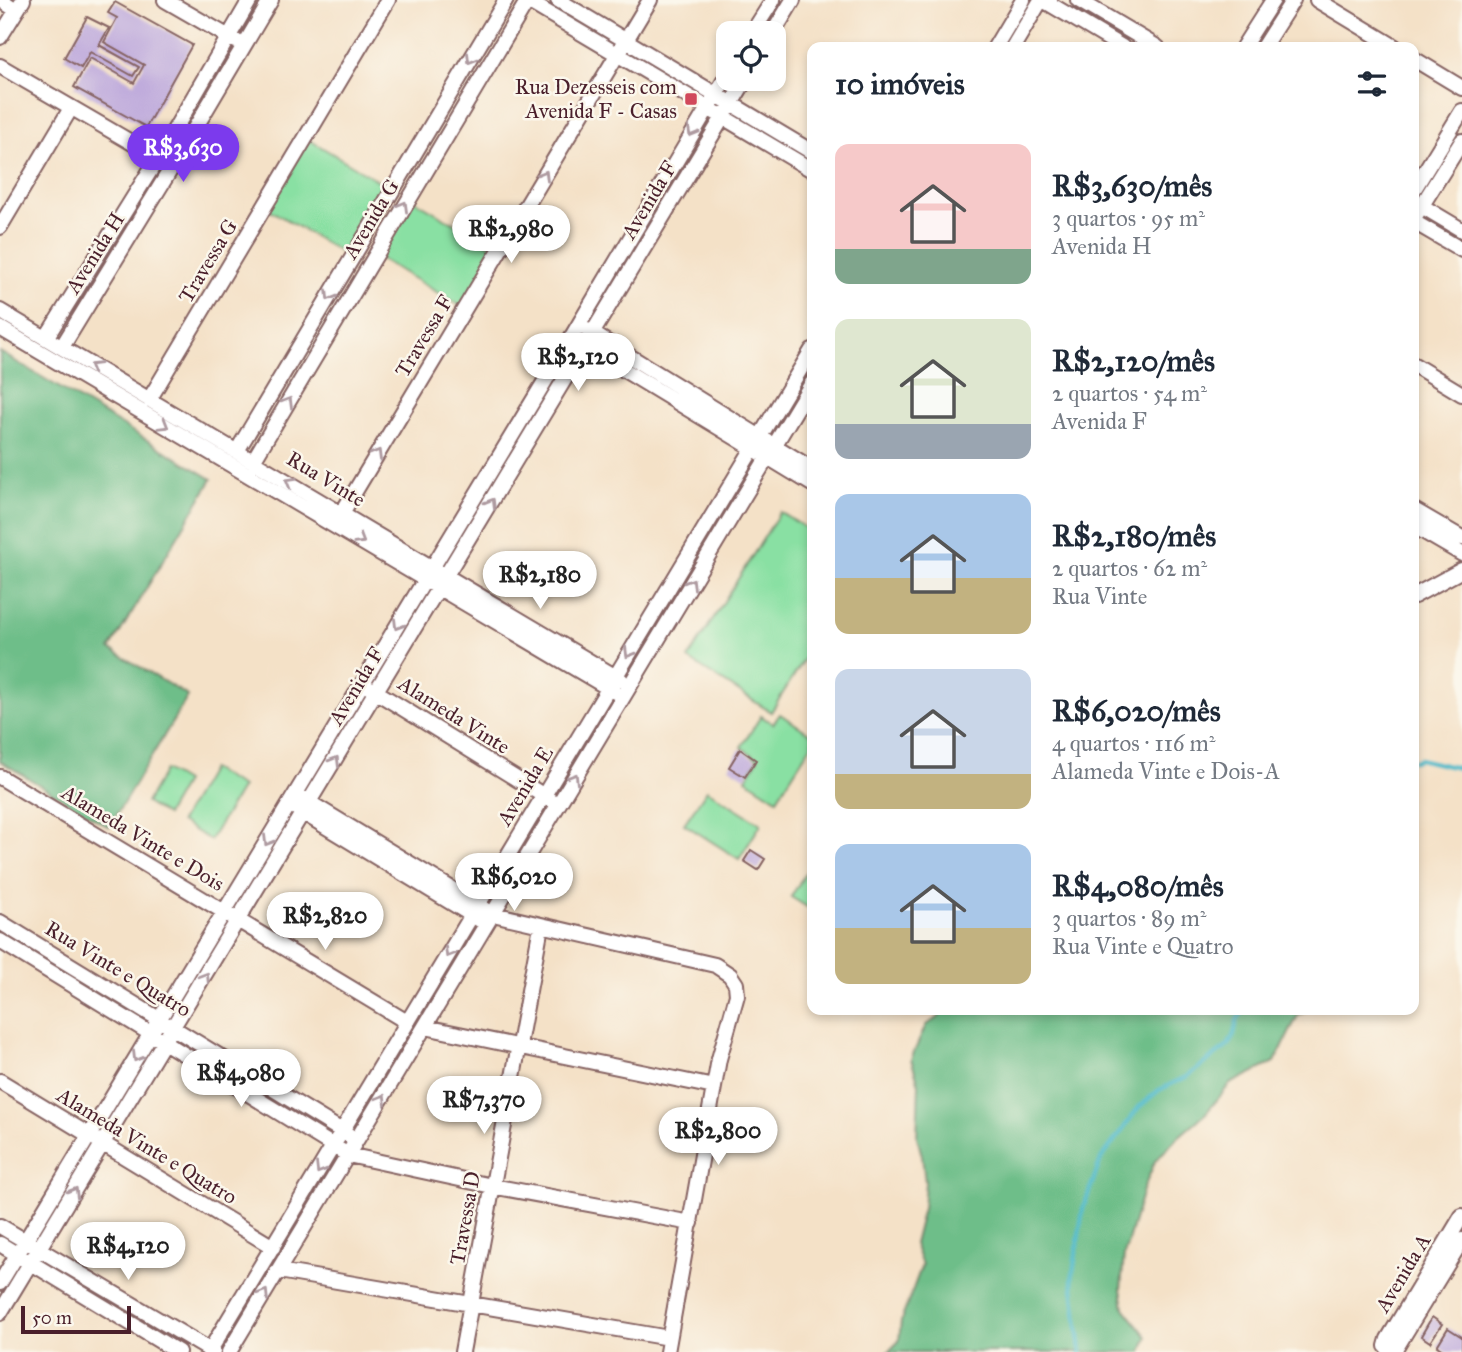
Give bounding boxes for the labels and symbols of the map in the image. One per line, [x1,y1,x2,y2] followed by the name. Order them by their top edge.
[467,51,480,64] one-way arrow
[515,74,677,124] place label: Rua Dezesseis com Avenida F - Casas
[683,91,699,107] marker: Rua Dezesseis com Avenida F - Casas
[118,124,248,184] pin: R$3,630
[687,124,700,137] one-way arrow
[615,156,683,245] street label: Avenida F
[536,170,549,183] one-way arrow
[337,174,405,264] street label: Avenida G
[395,200,408,213] one-way arrow
[446,205,576,265] pin: R$2,980
[59,208,130,299] street label: Avenida H
[173,214,243,308] street label: Travessa G
[325,289,338,302] one-way arrow
[389,290,459,382] street label: Travessa F
[513,334,643,393] pin: R$2,120
[88,362,101,375] one-way arrow
[279,396,292,409] one-way arrow
[157,417,170,430] one-way arrow
[282,445,370,513] street label: Rua Vinte
[369,449,382,462] one-way arrow
[284,478,297,491] one-way arrow
[482,498,495,511] one-way arrow
[353,532,366,545] one-way arrow
[475,552,605,611] pin: R$2,180
[683,577,696,590] one-way arrow
[393,618,406,631] one-way arrow
[322,642,390,731] street label: Avenida F
[625,645,638,658] one-way arrow
[393,670,515,760] street label: Alameda Vinte
[491,742,559,831] street label: Avenida E
[326,755,339,768] one-way arrow
[566,772,579,785] one-way arrow
[56,779,229,897] street label: Alameda Vinte e Dois
[263,834,276,847] one-way arrow
[449,853,579,913] pin: R$6,020
[260,892,390,952] pin: R$2,820
[40,915,196,1023] street label: Rua Vinte e Quatro
[445,945,458,958] one-way arrow
[196,971,209,984] one-way arrow
[132,1049,145,1062] one-way arrow
[176,1050,306,1109] pin: R$4,080
[419,1076,549,1136] pin: R$7,370
[51,1081,242,1210] street label: Alameda Vinte e Quatro
[374,1094,387,1107] one-way arrow
[653,1108,783,1167] pin: R$2,800
[315,1161,328,1174] one-way arrow
[444,1169,486,1267] street label: Travessa D
[65,1186,78,1199] one-way arrow
[63,1222,193,1282] pin: R$4,120
[1369,1229,1437,1318] street label: Avenida A
[256,1288,269,1301] one-way arrow
[21,1303,131,1335] scale bar

